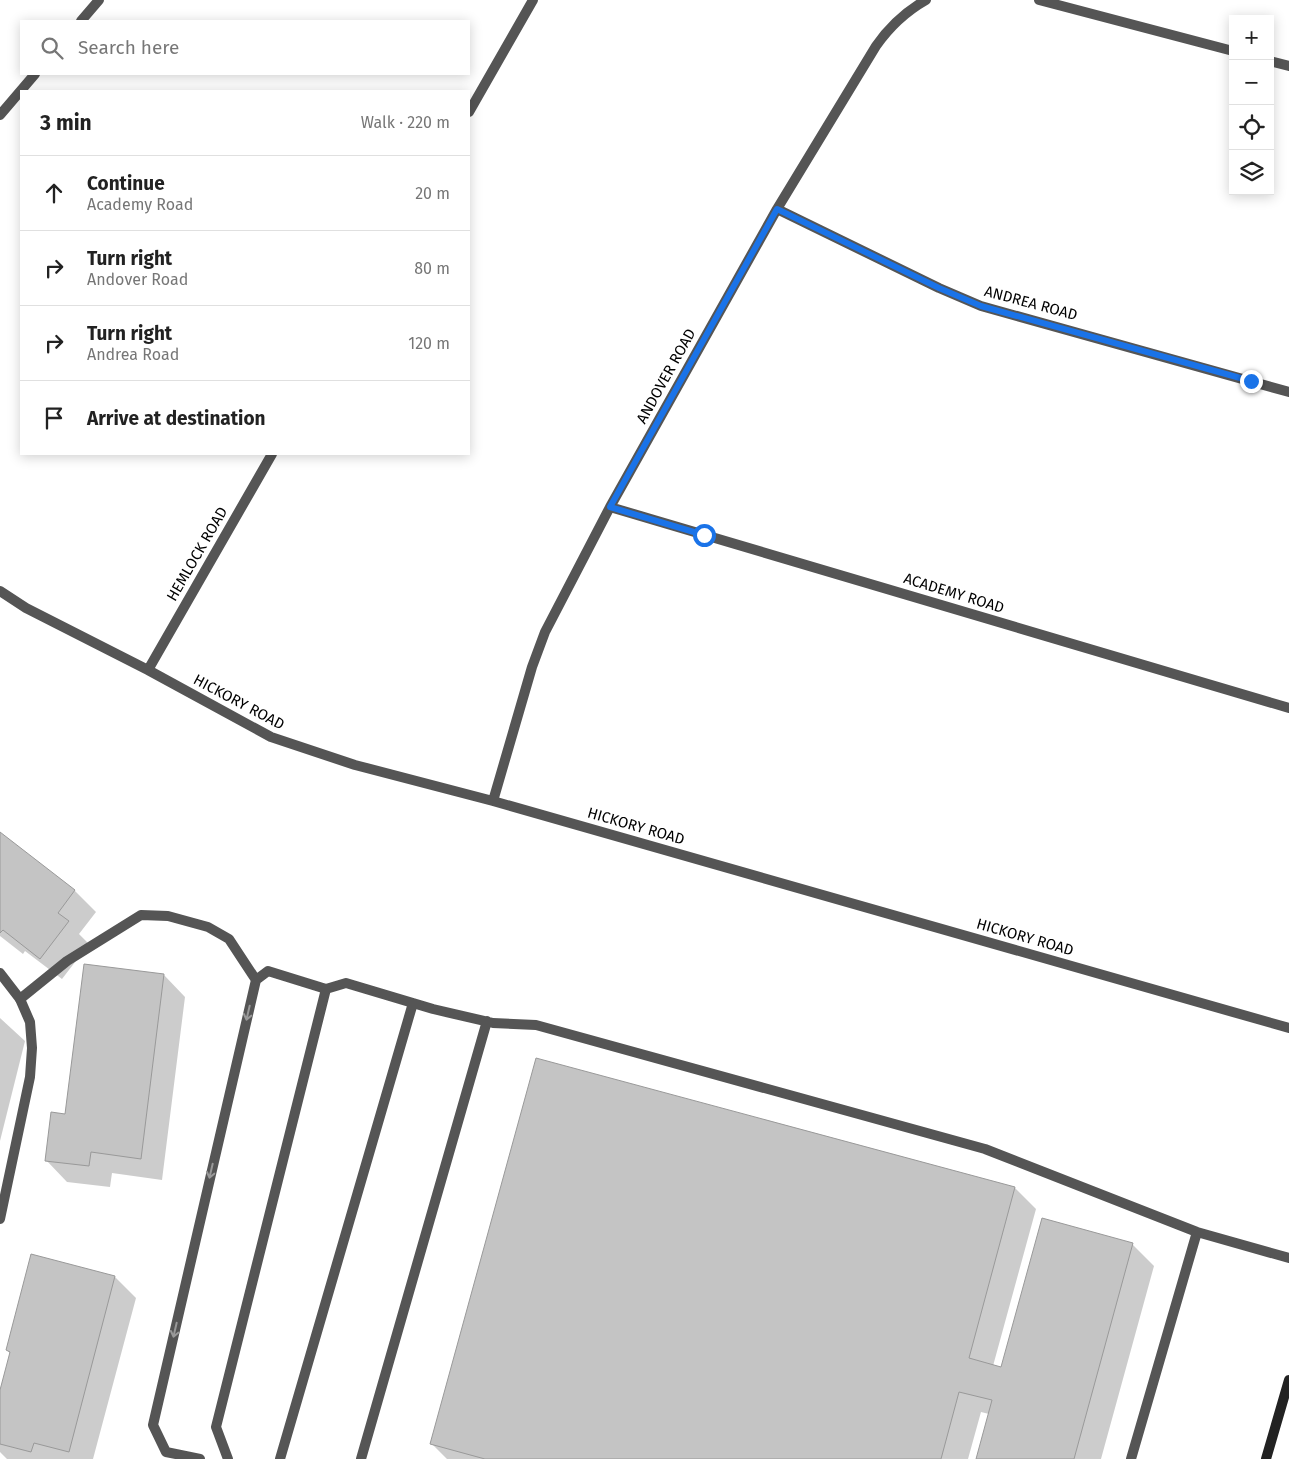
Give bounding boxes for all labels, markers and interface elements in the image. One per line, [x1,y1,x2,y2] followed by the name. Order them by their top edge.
[1229,15,1274,195] map controls
[1229,15,1274,60] button: +
[20,20,470,75] search box
[38,34,66,62] icon: search
[78,36,179,59] text: Search here
[1229,60,1274,105] button: −
[1229,105,1274,150] button: locate
[40,110,92,136] text: 3 min
[361,113,450,132] text: Walk · 220 m
[1229,150,1274,195] button: layers
[87,172,165,195] text: Continue
[40,179,68,207] icon: ahead
[415,184,450,203] text: 20 m
[87,195,193,214] text: Academy Road
[87,247,172,270] text: Turn right
[40,254,68,282] icon: right
[414,259,450,278] text: 80 m
[87,270,188,289] text: Andover Road
[982,282,1080,324] street label: ANDREA ROAD
[87,322,172,345] text: Turn right
[633,325,699,427] street label: ANDOVER ROAD
[40,329,68,357] icon: right
[408,334,450,353] text: 120 m
[87,345,179,364] text: Andrea Road
[1240,370,1263,393] route end
[40,404,68,432] icon: arrive
[87,407,266,430] text: Arrive at destination
[163,504,231,604] street label: HEMLOCK ROAD
[693,524,716,547] route start
[902,569,1006,617] street label: ACADEMY ROAD
[190,670,288,734] street label: HICKORY ROAD
[585,804,687,848] street label: HICKORY ROAD
[974,915,1076,959] street label: HICKORY ROAD
[243,1005,252,1021] one-way arrow
[206,1163,216,1179] one-way arrow
[170,1321,179,1337] one-way arrow

